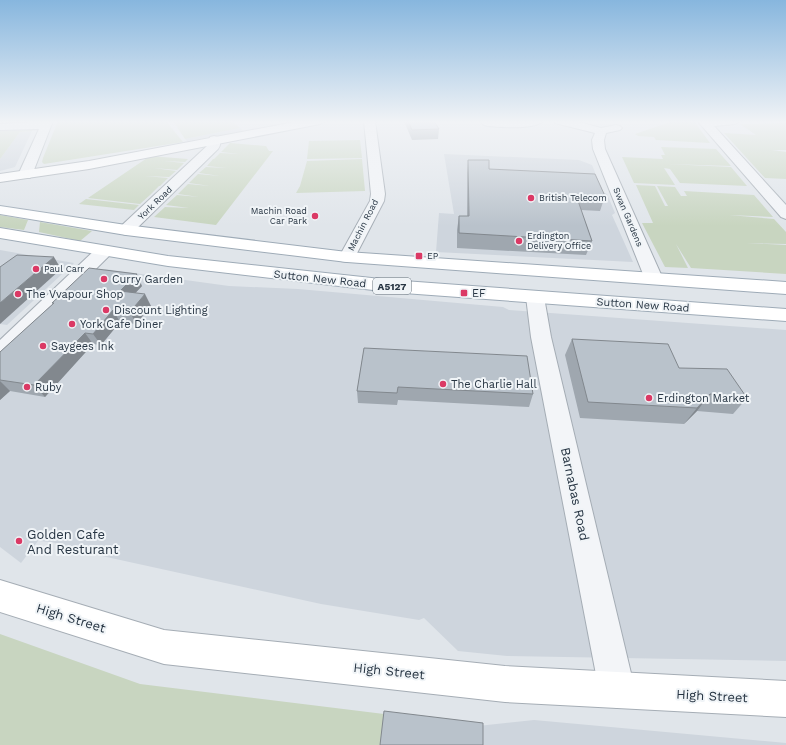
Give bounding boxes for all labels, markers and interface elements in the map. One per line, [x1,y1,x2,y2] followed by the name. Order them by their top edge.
[136,184,174,222] street label: York Road
[611,186,645,248] street label: Swan Gardens
[526,193,536,203] marker: British Telecom
[539,193,607,203] place label: British Telecom
[346,198,380,252] street label: Machin Road
[251,206,307,226] place label: Machin Road Car Park
[310,211,320,221] marker: Machin Road Car Park
[527,231,591,251] place label: Erdington Delivery Office
[514,236,524,246] marker: Erdington Delivery Office
[414,251,424,261] marker: EP
[427,251,439,261] place label: EP
[31,264,41,274] marker: Paul Carr
[44,264,85,274] place label: Paul Carr
[273,268,367,290] street label: Sutton New Road
[112,273,183,286] place label: Curry Garden
[99,274,109,284] marker: Curry Garden
[373,278,411,294] road number: A5127
[472,287,486,300] place label: EF
[26,288,124,301] place label: The Vvapour Shop
[459,288,469,298] marker: EF
[13,289,23,299] marker: The Vvapour Shop
[596,295,690,315] street label: Sutton New Road
[114,304,208,317] place label: Discount Lighting
[101,305,111,315] marker: Discount Lighting
[80,318,163,331] place label: York Cafe Diner
[67,319,77,329] marker: York Cafe Diner
[51,340,114,353] place label: Saygees Ink
[38,341,48,351] marker: Saygees Ink
[451,378,537,391] place label: The Charlie Hall
[438,379,448,389] marker: The Charlie Hall
[35,381,62,394] place label: Ruby
[22,382,32,392] marker: Ruby
[657,392,750,405] place label: Erdington Market
[644,393,654,403] marker: Erdington Market
[558,446,592,542] street label: Barnabas Road
[27,527,119,557] place label: Golden Cafe And Resturant
[14,536,24,546] marker: Golden Cafe And Resturant
[35,600,108,636] street label: High Street
[353,660,426,682] street label: High Street
[676,687,749,705] street label: High Street

